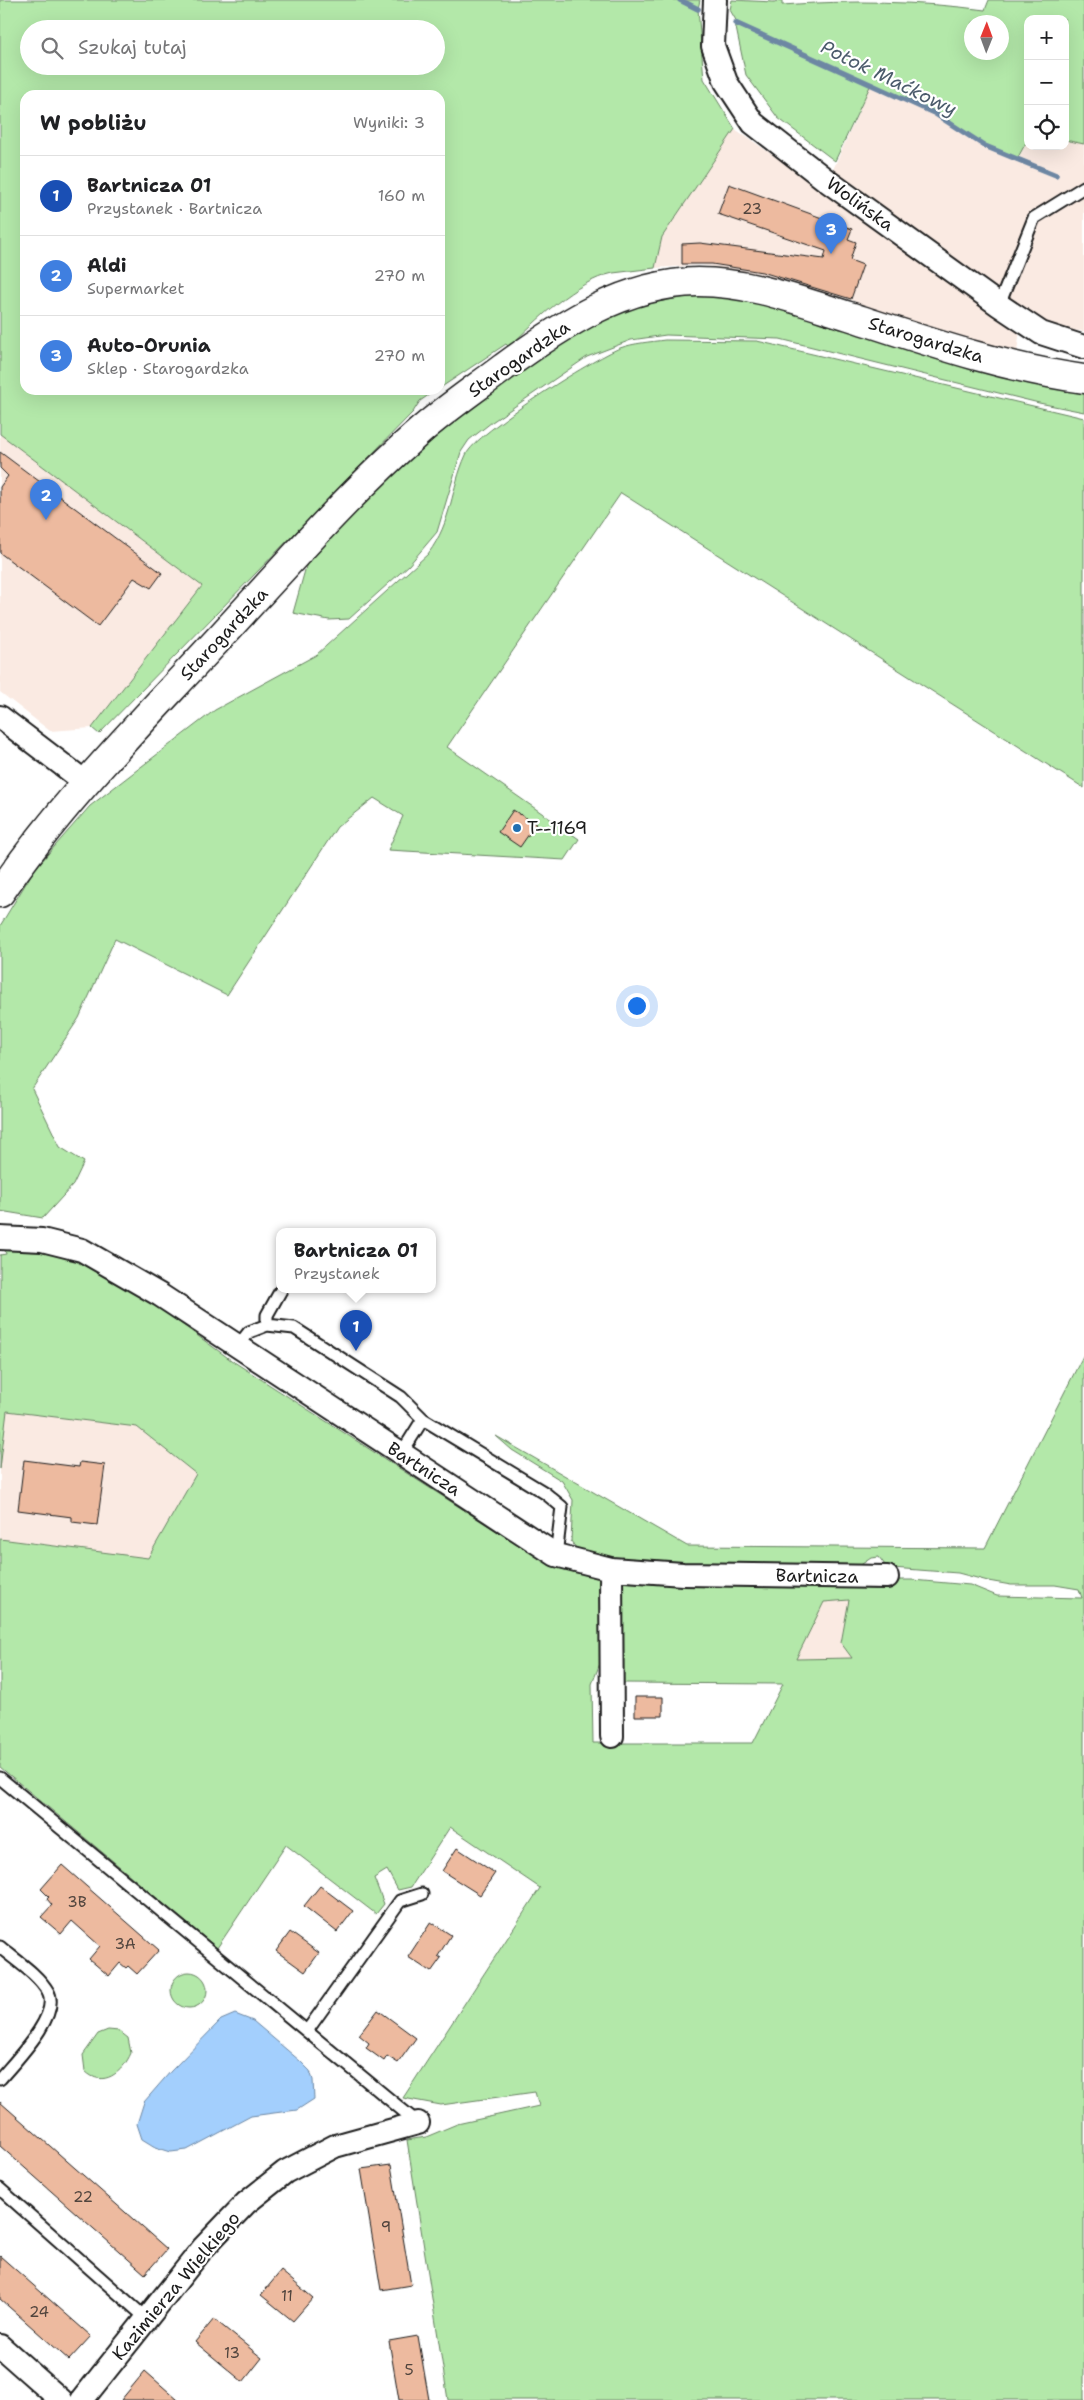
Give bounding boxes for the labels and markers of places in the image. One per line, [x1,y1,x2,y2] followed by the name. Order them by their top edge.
[815,213,847,254] pin: 3
[30,479,62,520] pin: 2
[527,816,587,840] place label: T--1169
[511,822,523,834] marker: T--1169
[340,1310,372,1351] pin: 1

